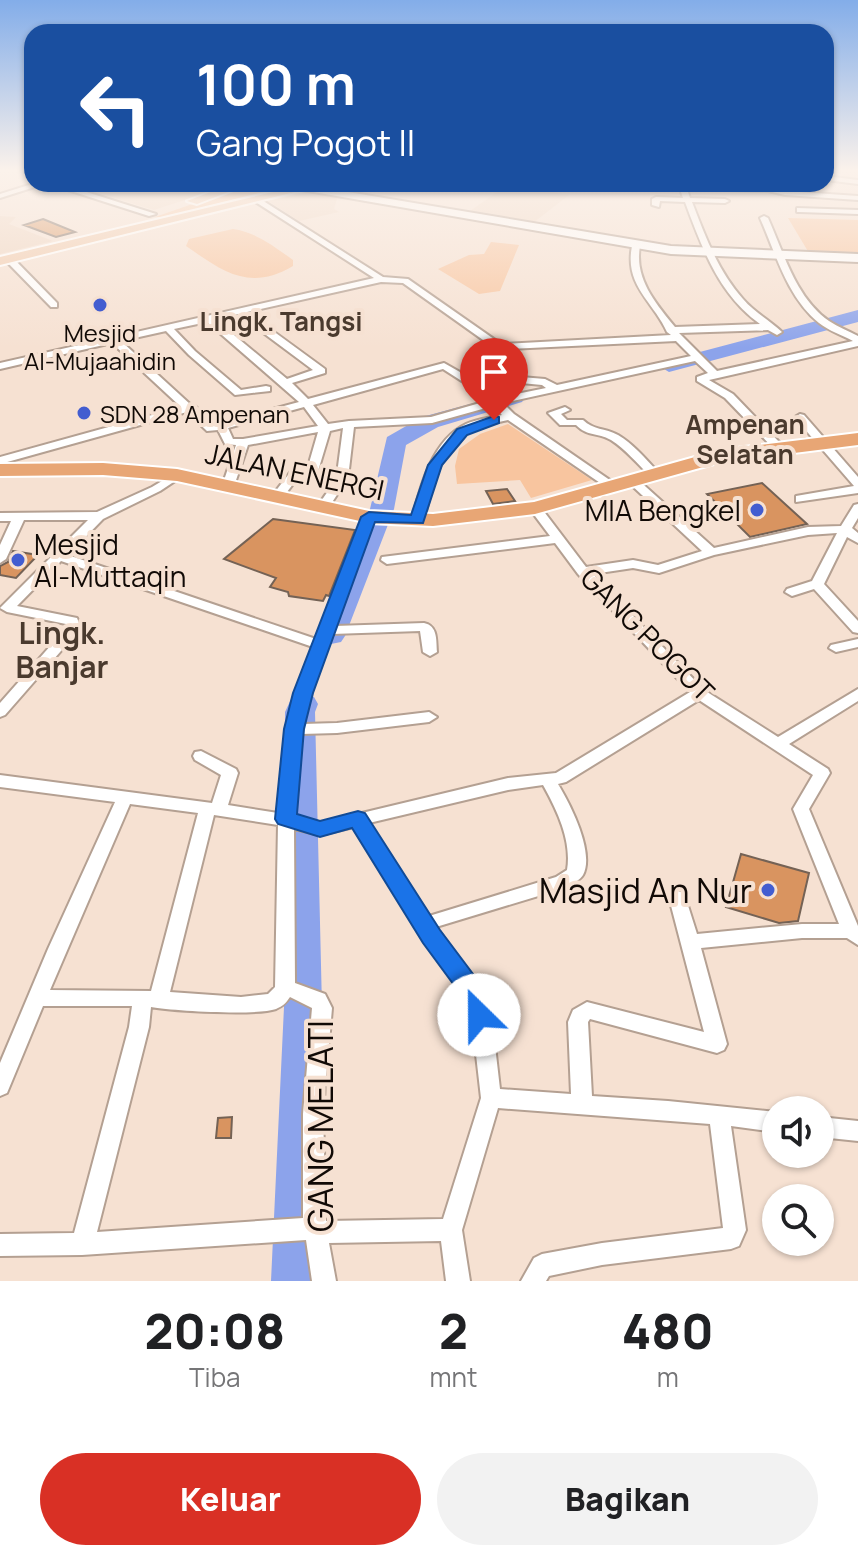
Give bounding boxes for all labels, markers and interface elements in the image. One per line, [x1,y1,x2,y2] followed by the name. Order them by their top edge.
[196,45,356,122] text: 100 m
[64,56,168,160] icon: left
[196,118,415,167] text: Gang Pogot II
[91,296,109,314] marker: Mesjid Al-Mujaahidin
[199,303,363,339] district label: Lingk. Tangsi
[24,316,176,377] place label: Mesjid Al-Mujaahidin
[460,338,528,420] pin
[472,350,516,394] icon: arrive
[100,397,290,430] place label: SDN 28 Ampenan
[75,404,93,422] marker: SDN 28 Ampenan
[685,406,805,472] district label: Ampenan Selatan
[202,433,388,509] street label: JALAN ENERGI
[585,491,741,529] place label: MIA Bengkel
[748,501,766,519] marker: MIA Bengkel
[34,525,186,595] place label: Mesjid Al-Muttaqin
[9,551,27,569] marker: Mesjid Al-Muttaqin
[573,559,723,709] street label: GANG POGOT
[16,612,108,687] district label: Lingk. Banjar
[539,867,752,913] place label: Masjid An Nur
[759,881,777,899] marker: Masjid An Nur
[437,973,521,1057] position arrow
[297,1020,343,1232] street label: GANG MELATI
[762,1096,834,1256] map controls
[762,1096,834,1168] button: sound
[762,1184,834,1256] button: search
[144,1298,285,1363] text: 20:08
[439,1298,468,1363] text: 2
[622,1298,714,1363] text: 480
[189,1359,240,1395] text: Tiba
[430,1359,477,1395] text: mnt
[657,1359,679,1395] text: m
[40,1453,421,1545] button: Keluar
[437,1453,818,1545] button: Bagikan

